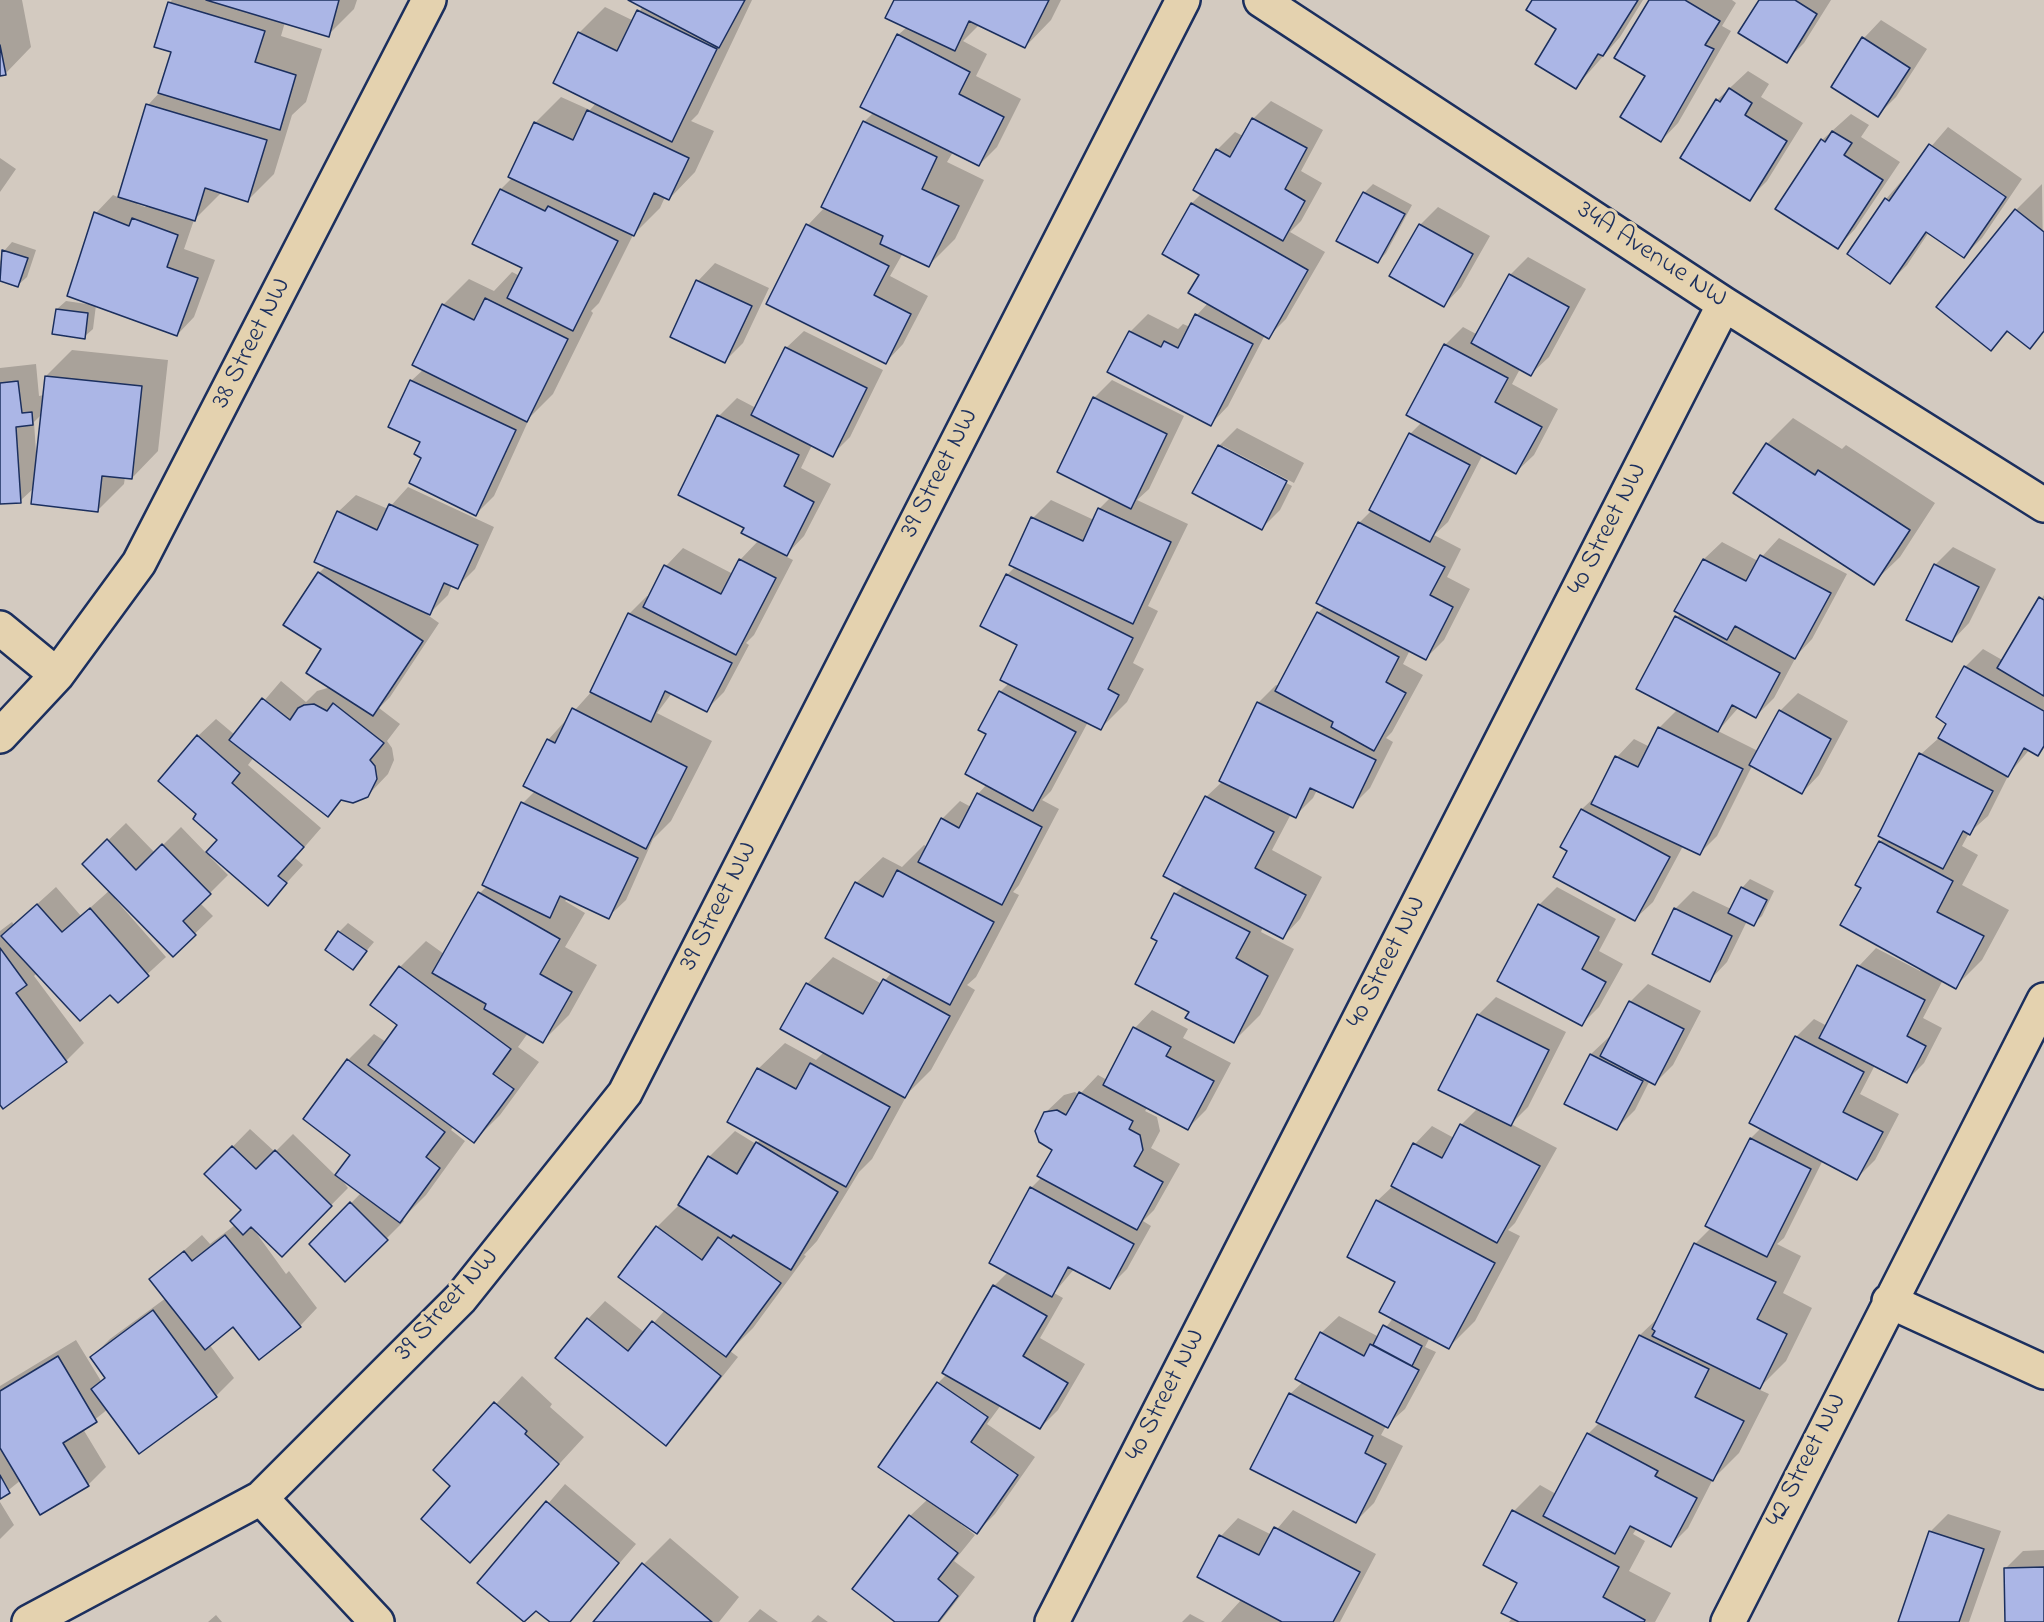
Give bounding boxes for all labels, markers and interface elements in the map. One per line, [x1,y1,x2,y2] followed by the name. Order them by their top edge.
[1570,195,1732,317] street label: 34A Avenue NW
[206,273,300,415] street label: 38 Street NW
[895,404,987,544] street label: 39 Street NW
[1562,459,1656,601] street label: 40 Street NW
[674,837,766,977] street label: 39 Street NW
[1341,892,1435,1034] street label: 40 Street NW
[389,1243,507,1369] street label: 39 Street NW
[1120,1325,1214,1467] street label: 40 Street NW
[1761,1389,1855,1533] street label: 42 Street NW

